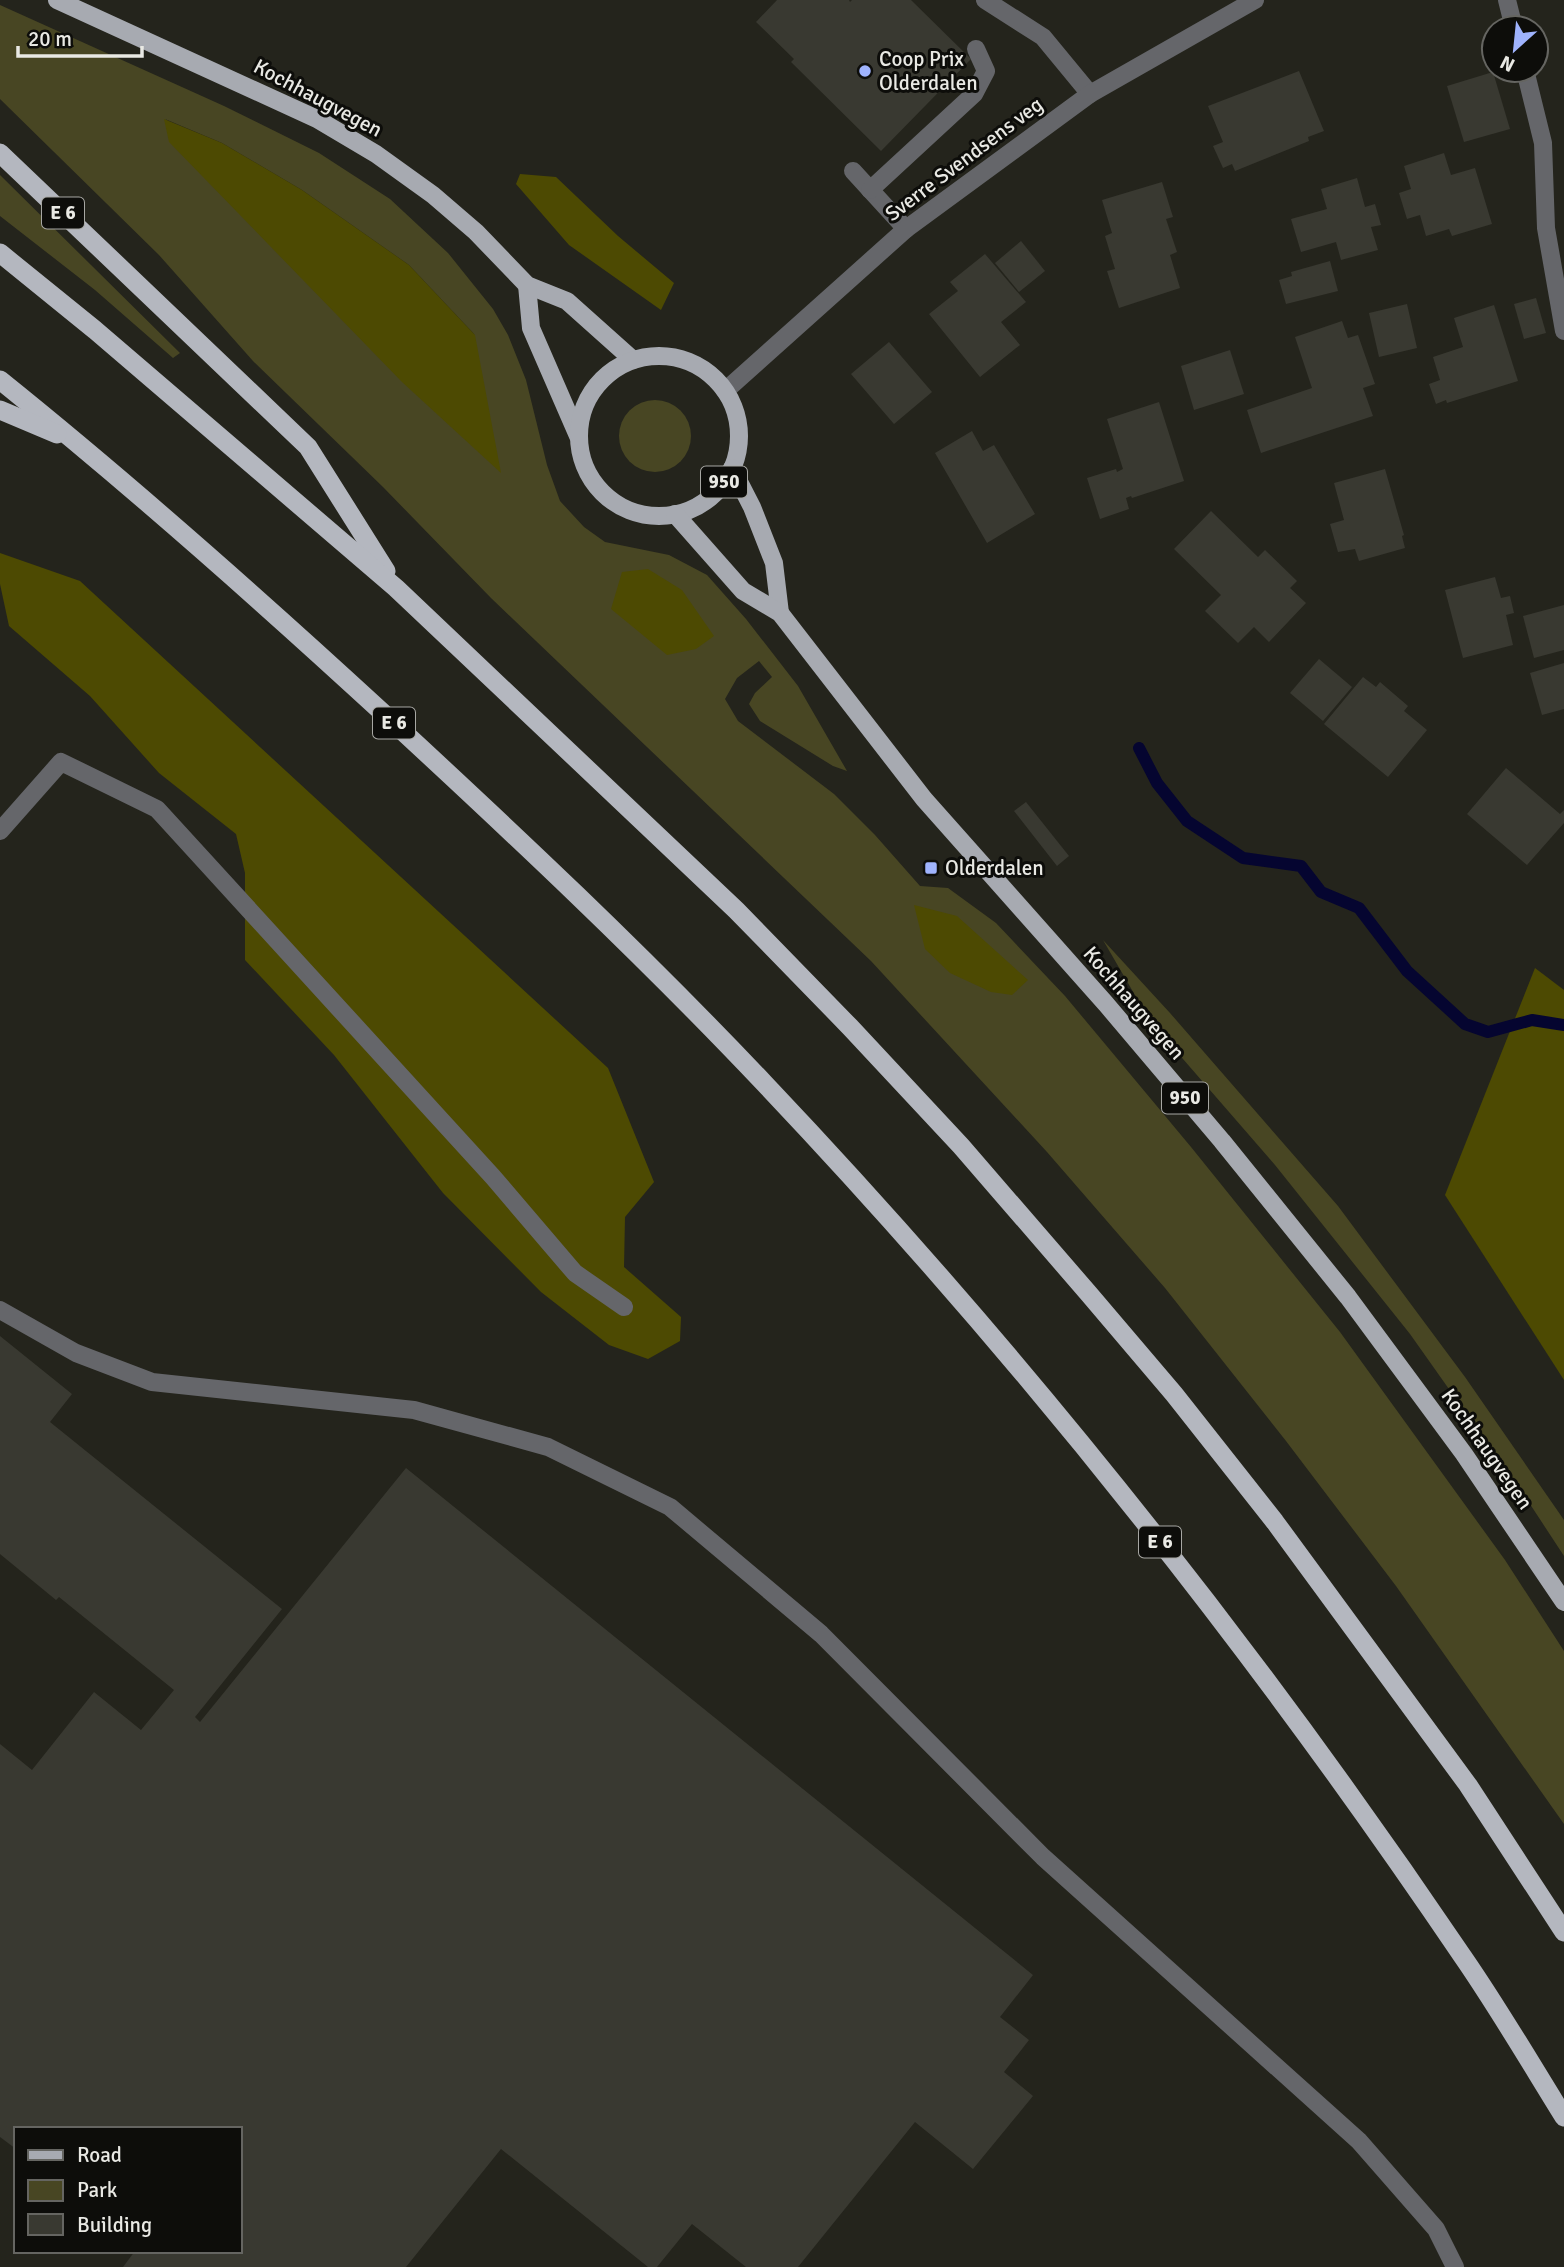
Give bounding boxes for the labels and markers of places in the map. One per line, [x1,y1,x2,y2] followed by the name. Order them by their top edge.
[879,46,978,96] place label: Coop Prix Olderdalen
[857,63,873,79] marker: Coop Prix Olderdalen
[945,855,1044,881] place label: Olderdalen
[923,860,939,876] marker: Olderdalen

